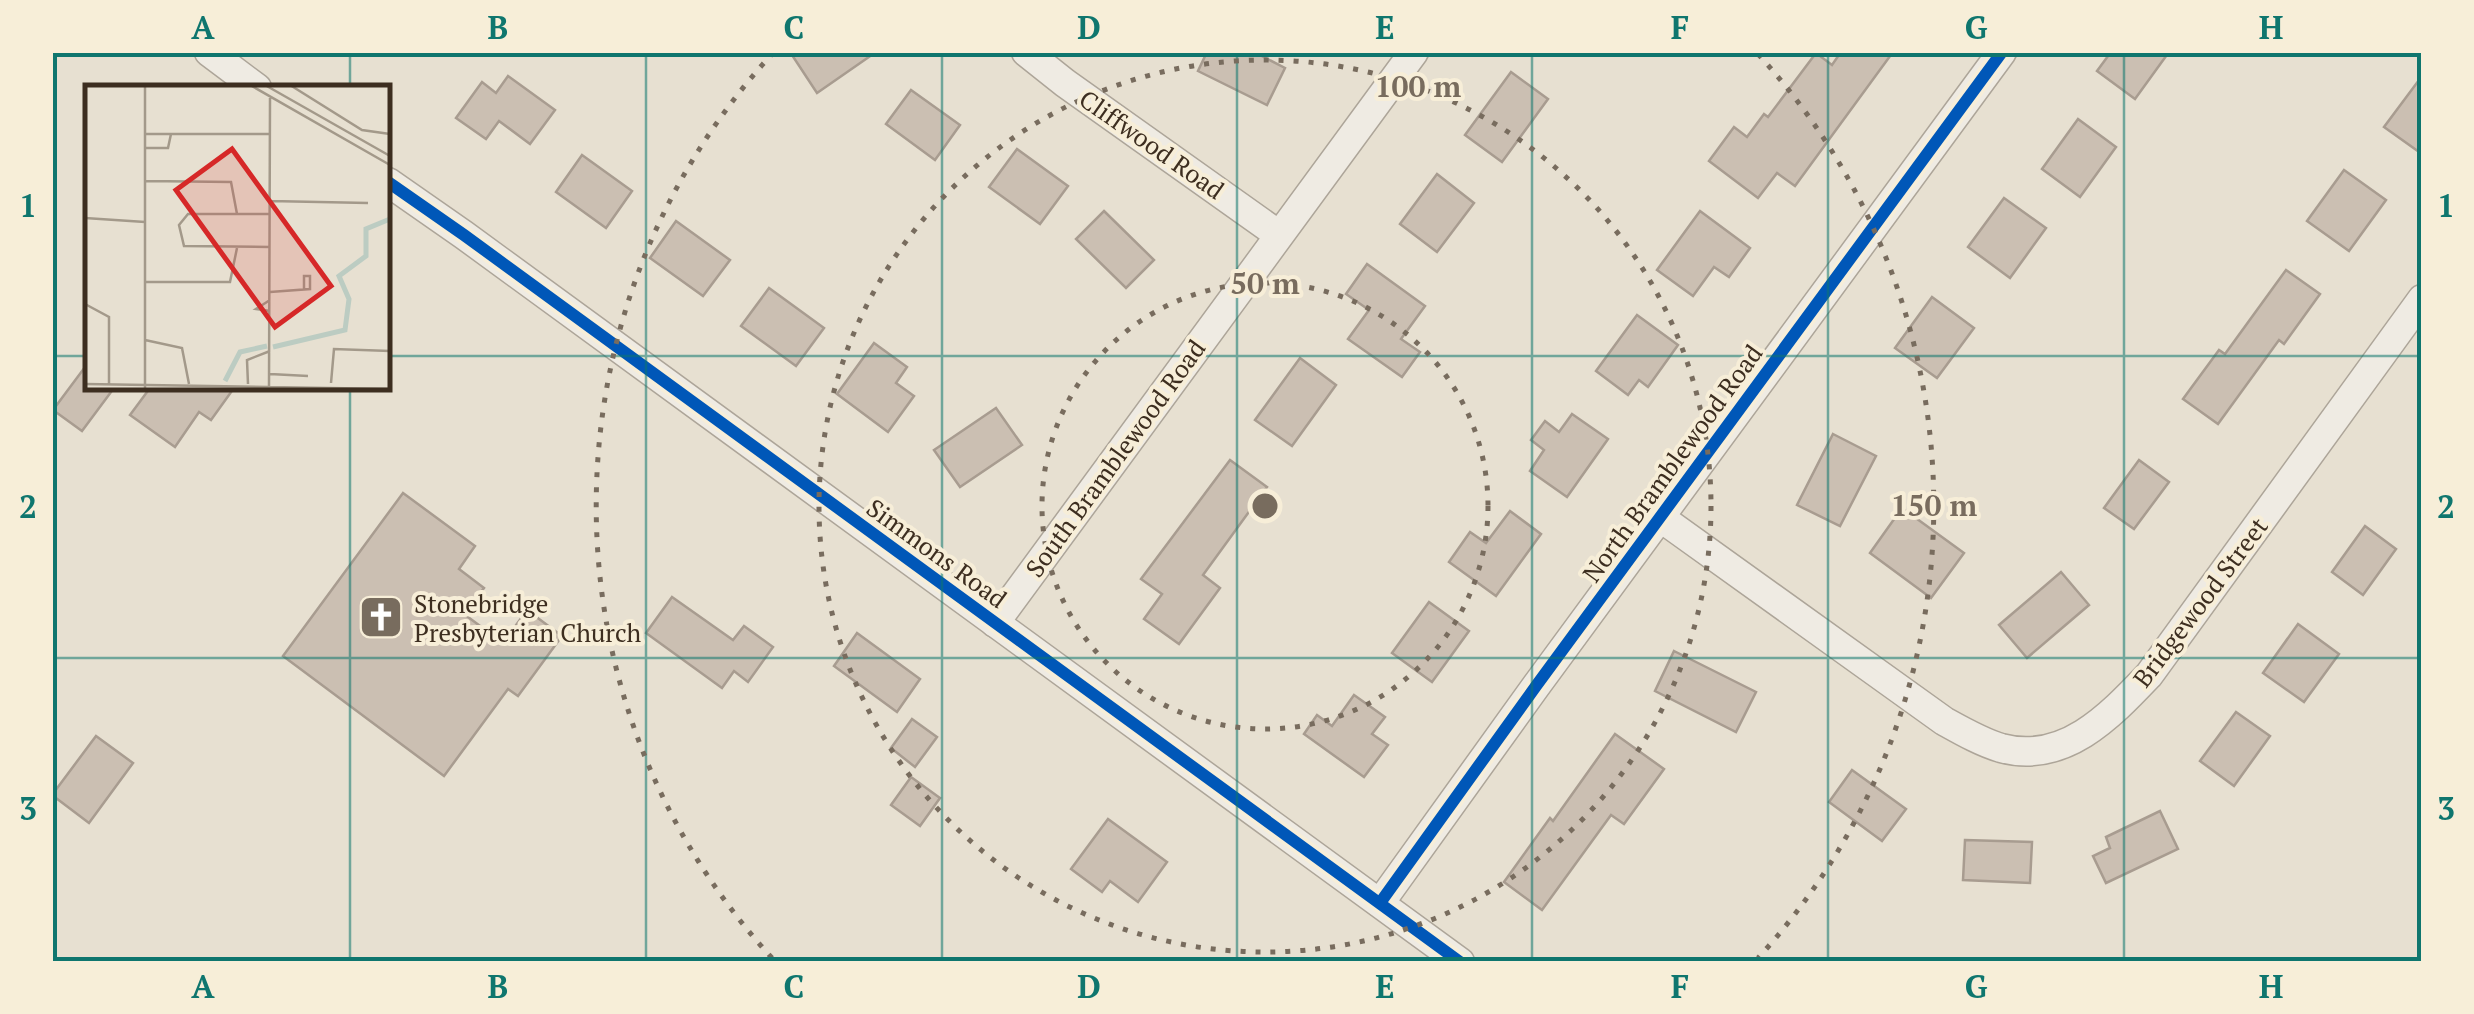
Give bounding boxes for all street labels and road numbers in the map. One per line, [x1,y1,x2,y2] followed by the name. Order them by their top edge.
[1073,82,1231,206] street label: Cliffwood Road
[1018,333,1212,583] street label: South Bramblewood Road
[1575,338,1769,588] street label: North Bramblewood Road
[860,491,1014,615] street label: Simmons Road
[2125,510,2275,694] street label: Bridgewood Street

